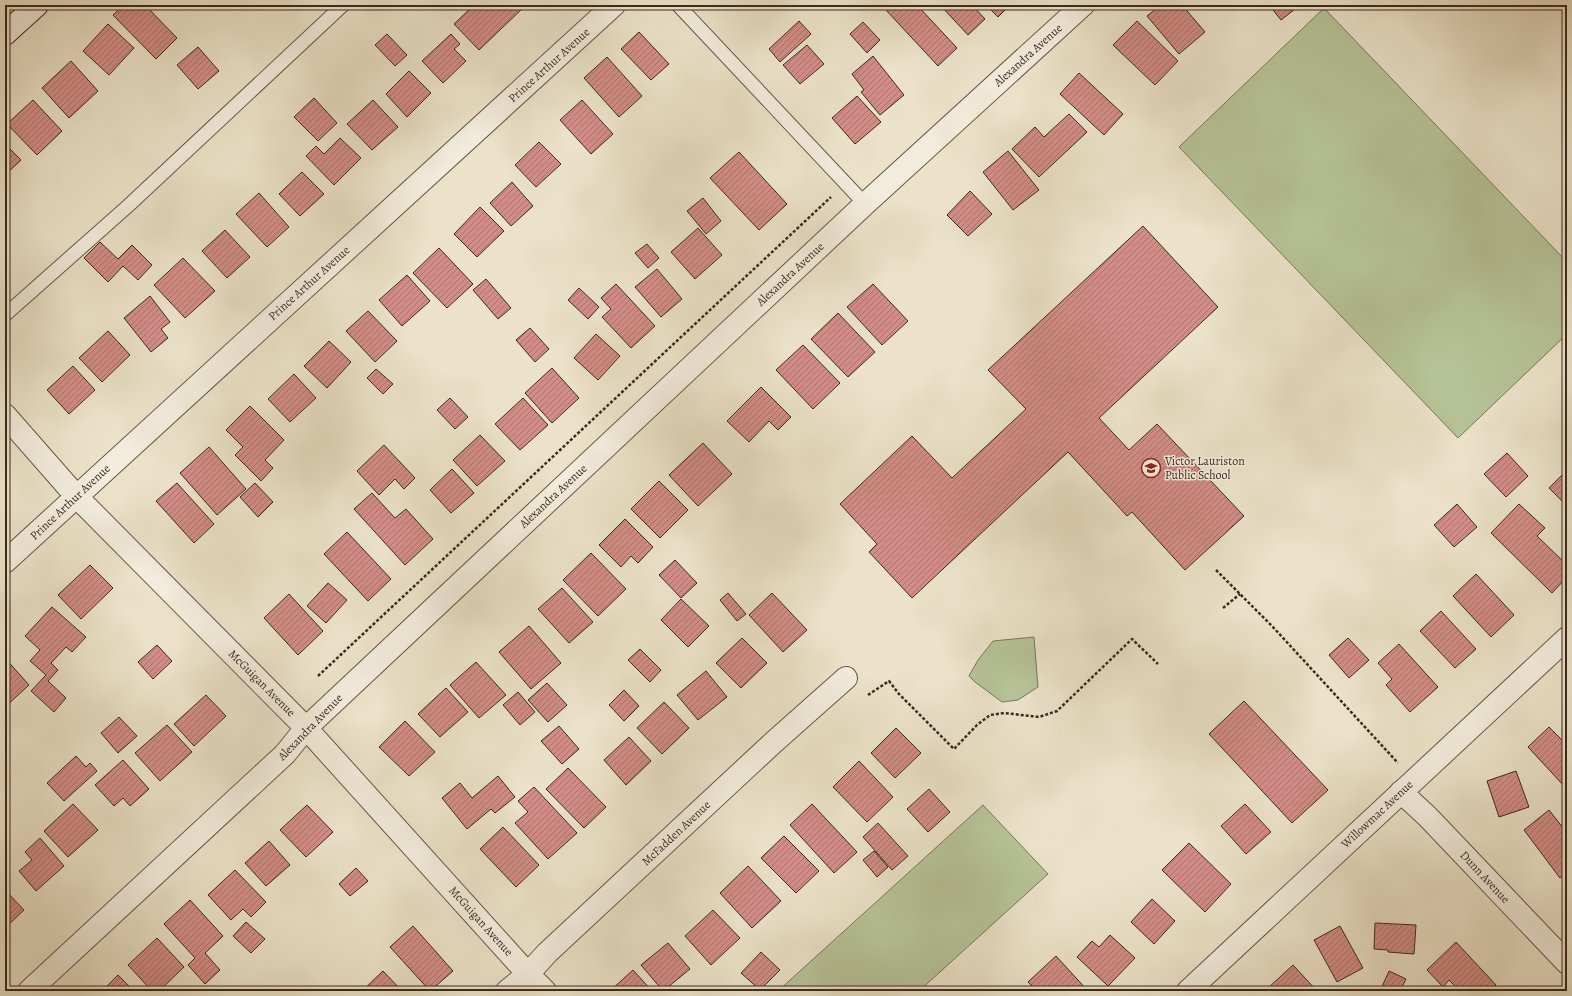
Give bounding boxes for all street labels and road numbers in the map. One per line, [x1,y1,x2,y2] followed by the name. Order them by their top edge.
[990,20,1066,91] street label: Alexandra Avenue
[505,24,593,106] street label: Prince Arthur Avenue
[752,238,827,310] street label: Alexandra Avenue
[265,242,353,324] street label: Prince Arthur Avenue
[26,460,114,544] street label: Prince Arthur Avenue
[515,460,590,532] street label: Alexandra Avenue
[225,646,299,720] street label: McGuigan Avenue
[273,690,346,765] street label: Alexandra Avenue
[1337,776,1416,852] street label: Willowmac Avenue
[638,797,714,869] street label: McFadden Avenue
[1457,847,1513,907] street label: Dunn Avenue
[445,883,517,959] street label: McGuigan Avenue

